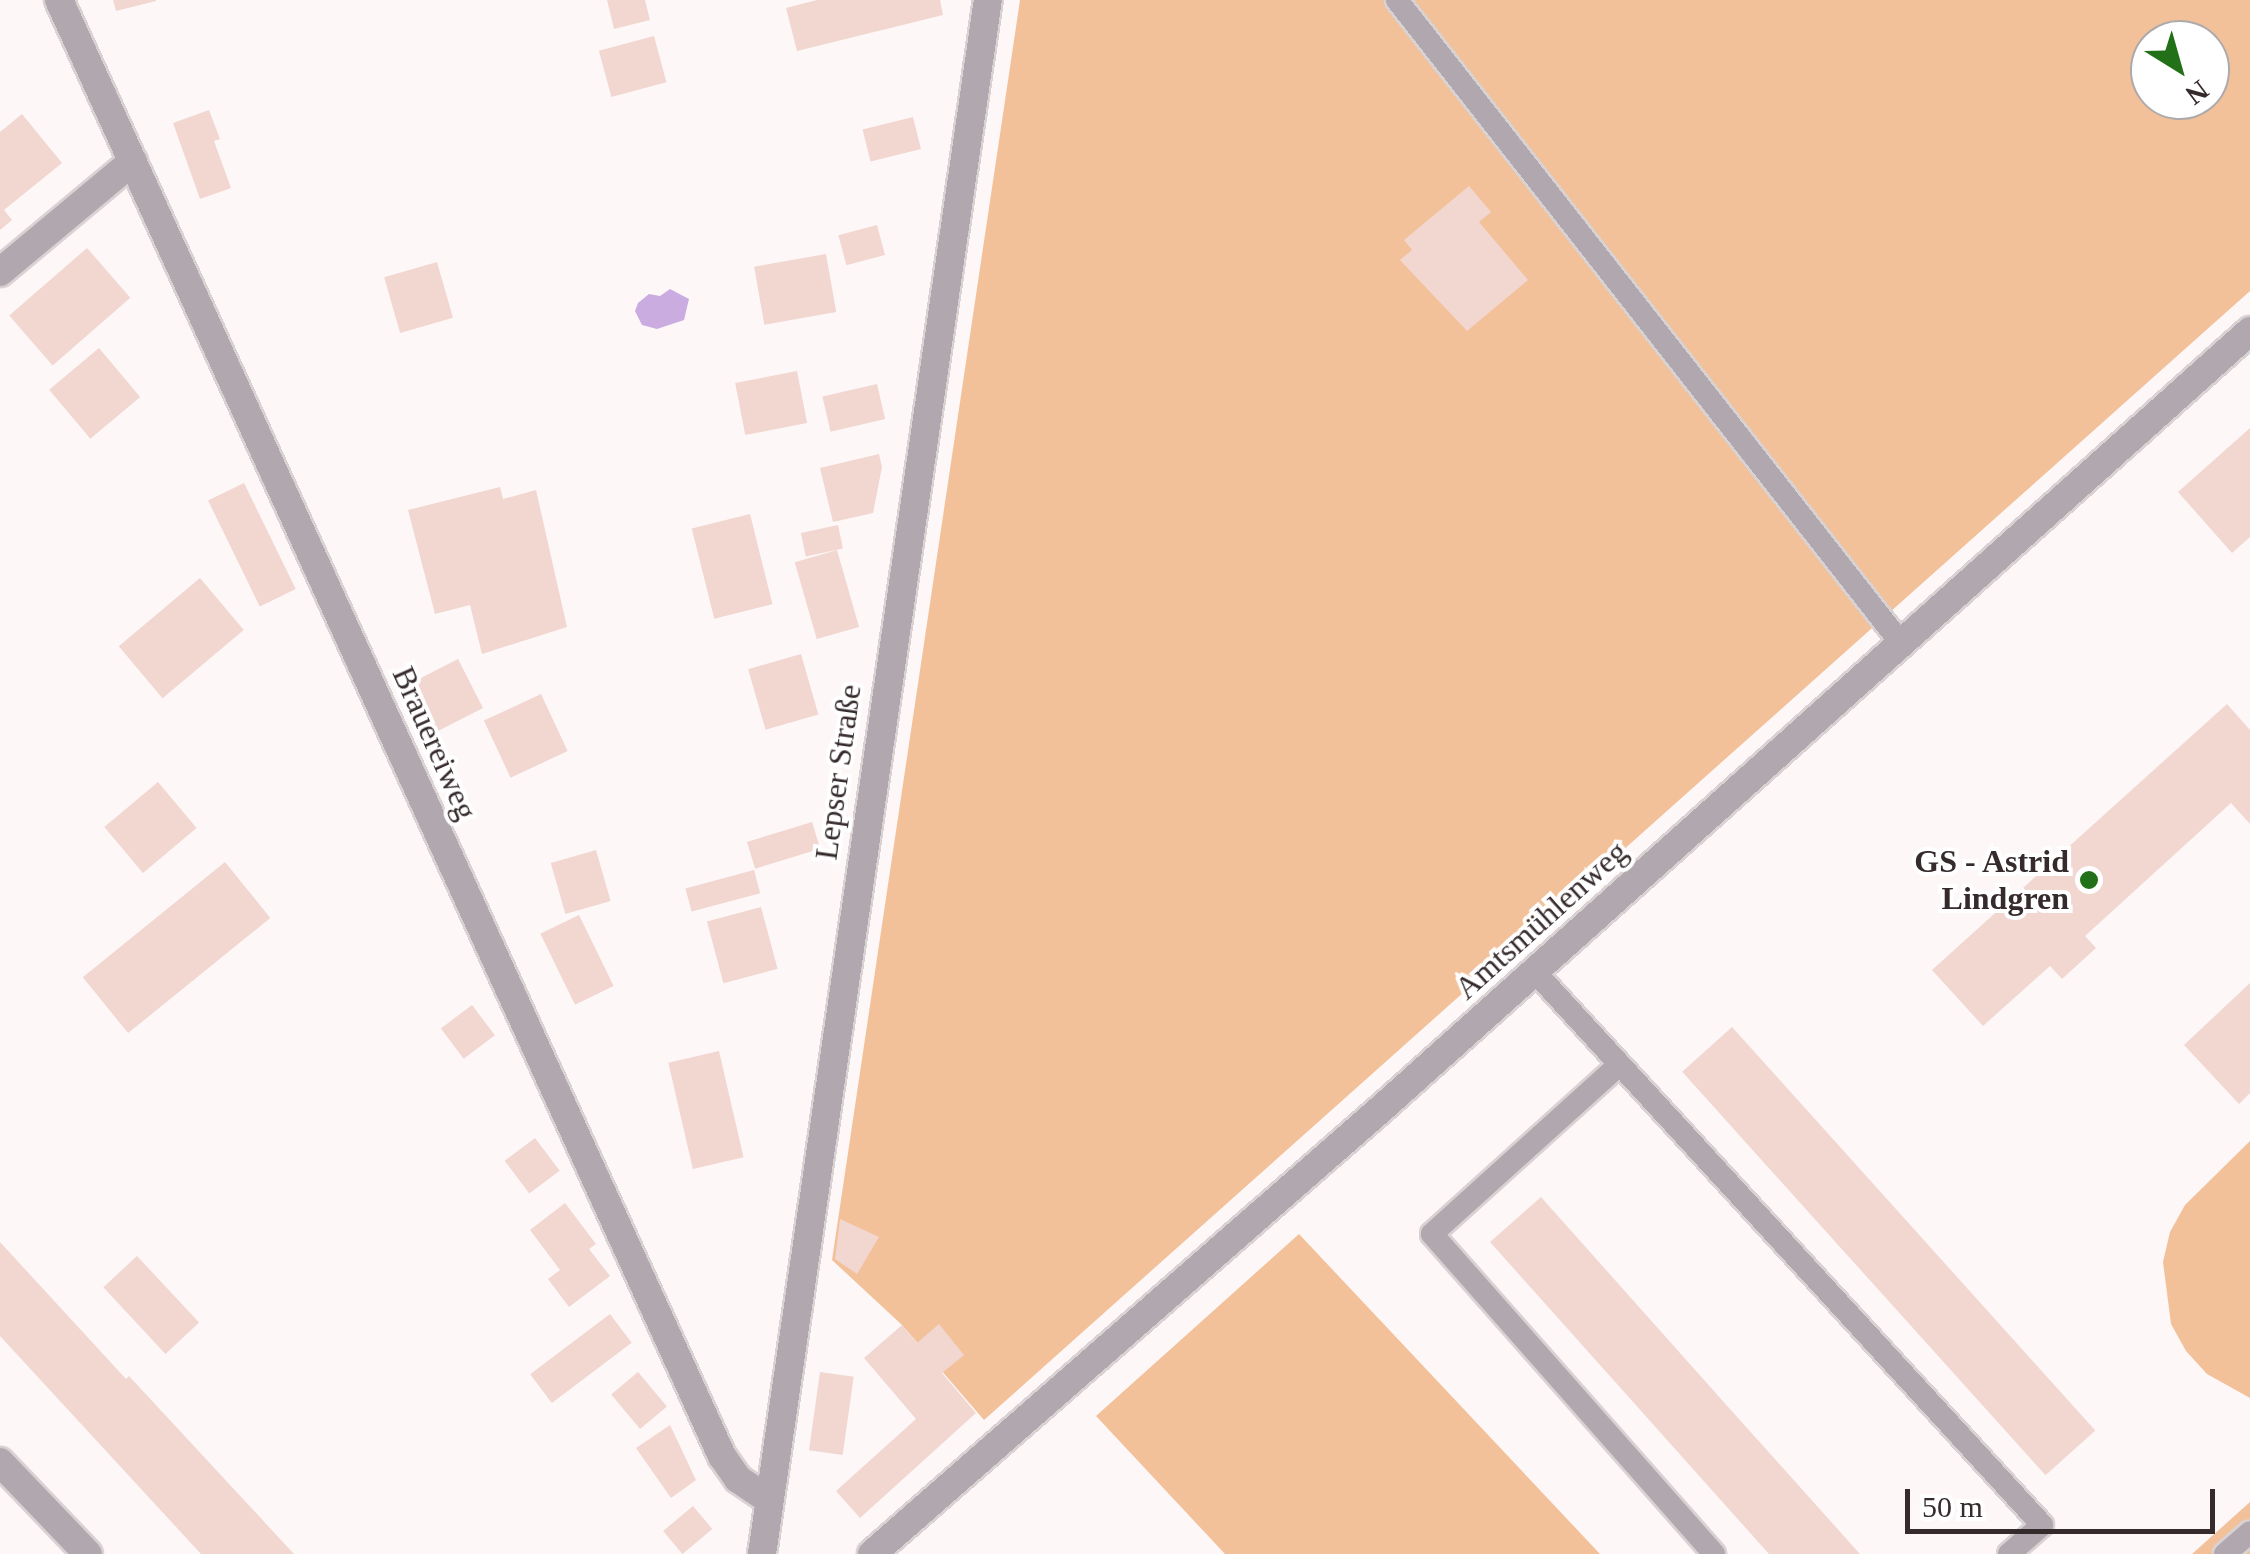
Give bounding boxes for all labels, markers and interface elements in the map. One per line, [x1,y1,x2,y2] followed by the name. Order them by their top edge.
[2130,20,2230,120] north arrow
[2180,74,2215,111] text: N
[384,661,486,825] street label: Brauereiweg
[807,682,869,862] street label: Lepser Straße
[1447,833,1635,1007] street label: Amtsmühlenweg
[1913,843,2069,918] place label: GS - Astrid Lindgren
[2078,869,2100,891] marker: GS - Astrid Lindgren
[1910,1469,2220,1531] scale bar
[1922,1490,1983,1523] text: 50 m

